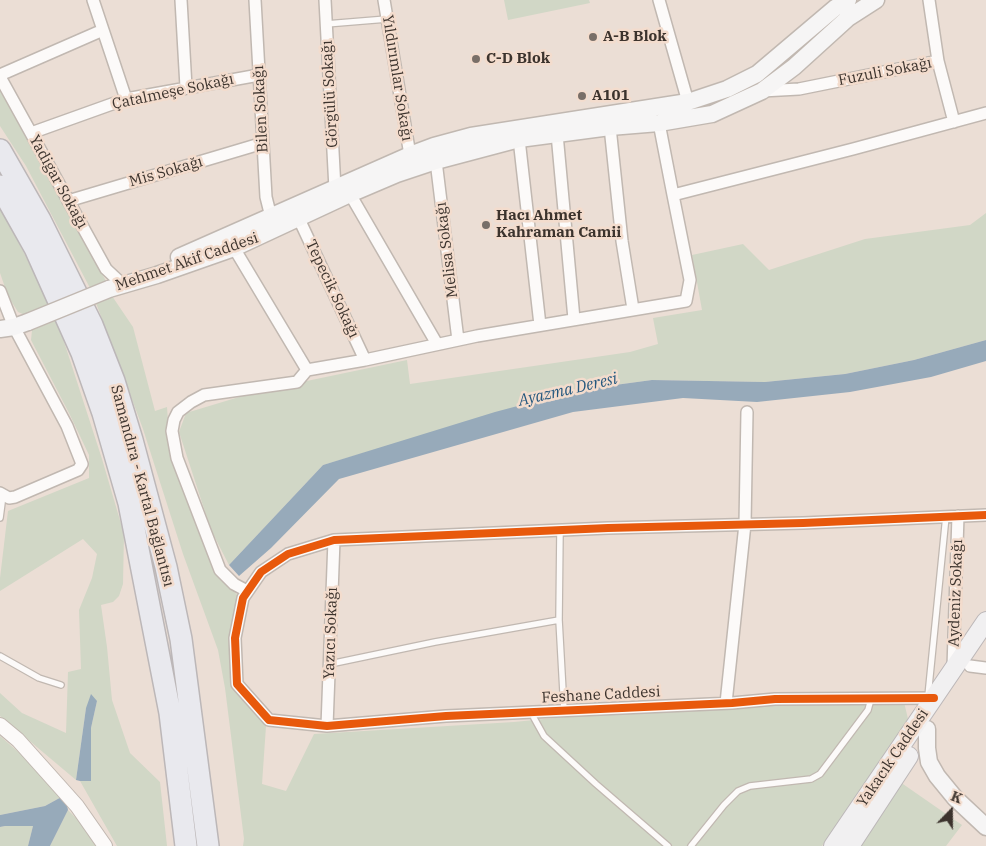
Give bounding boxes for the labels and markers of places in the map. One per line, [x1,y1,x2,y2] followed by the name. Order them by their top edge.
[603,28,667,46] place label: A-B Blok
[587,31,599,43] marker: A-B Blok
[486,50,550,68] place label: C-D Blok
[470,53,482,65] marker: C-D Blok
[592,87,629,105] place label: A101
[576,90,588,102] marker: A101
[496,207,621,242] place label: Hacı Ahmet Kahraman Camii
[480,219,492,231] marker: Hacı Ahmet Kahraman Camii

